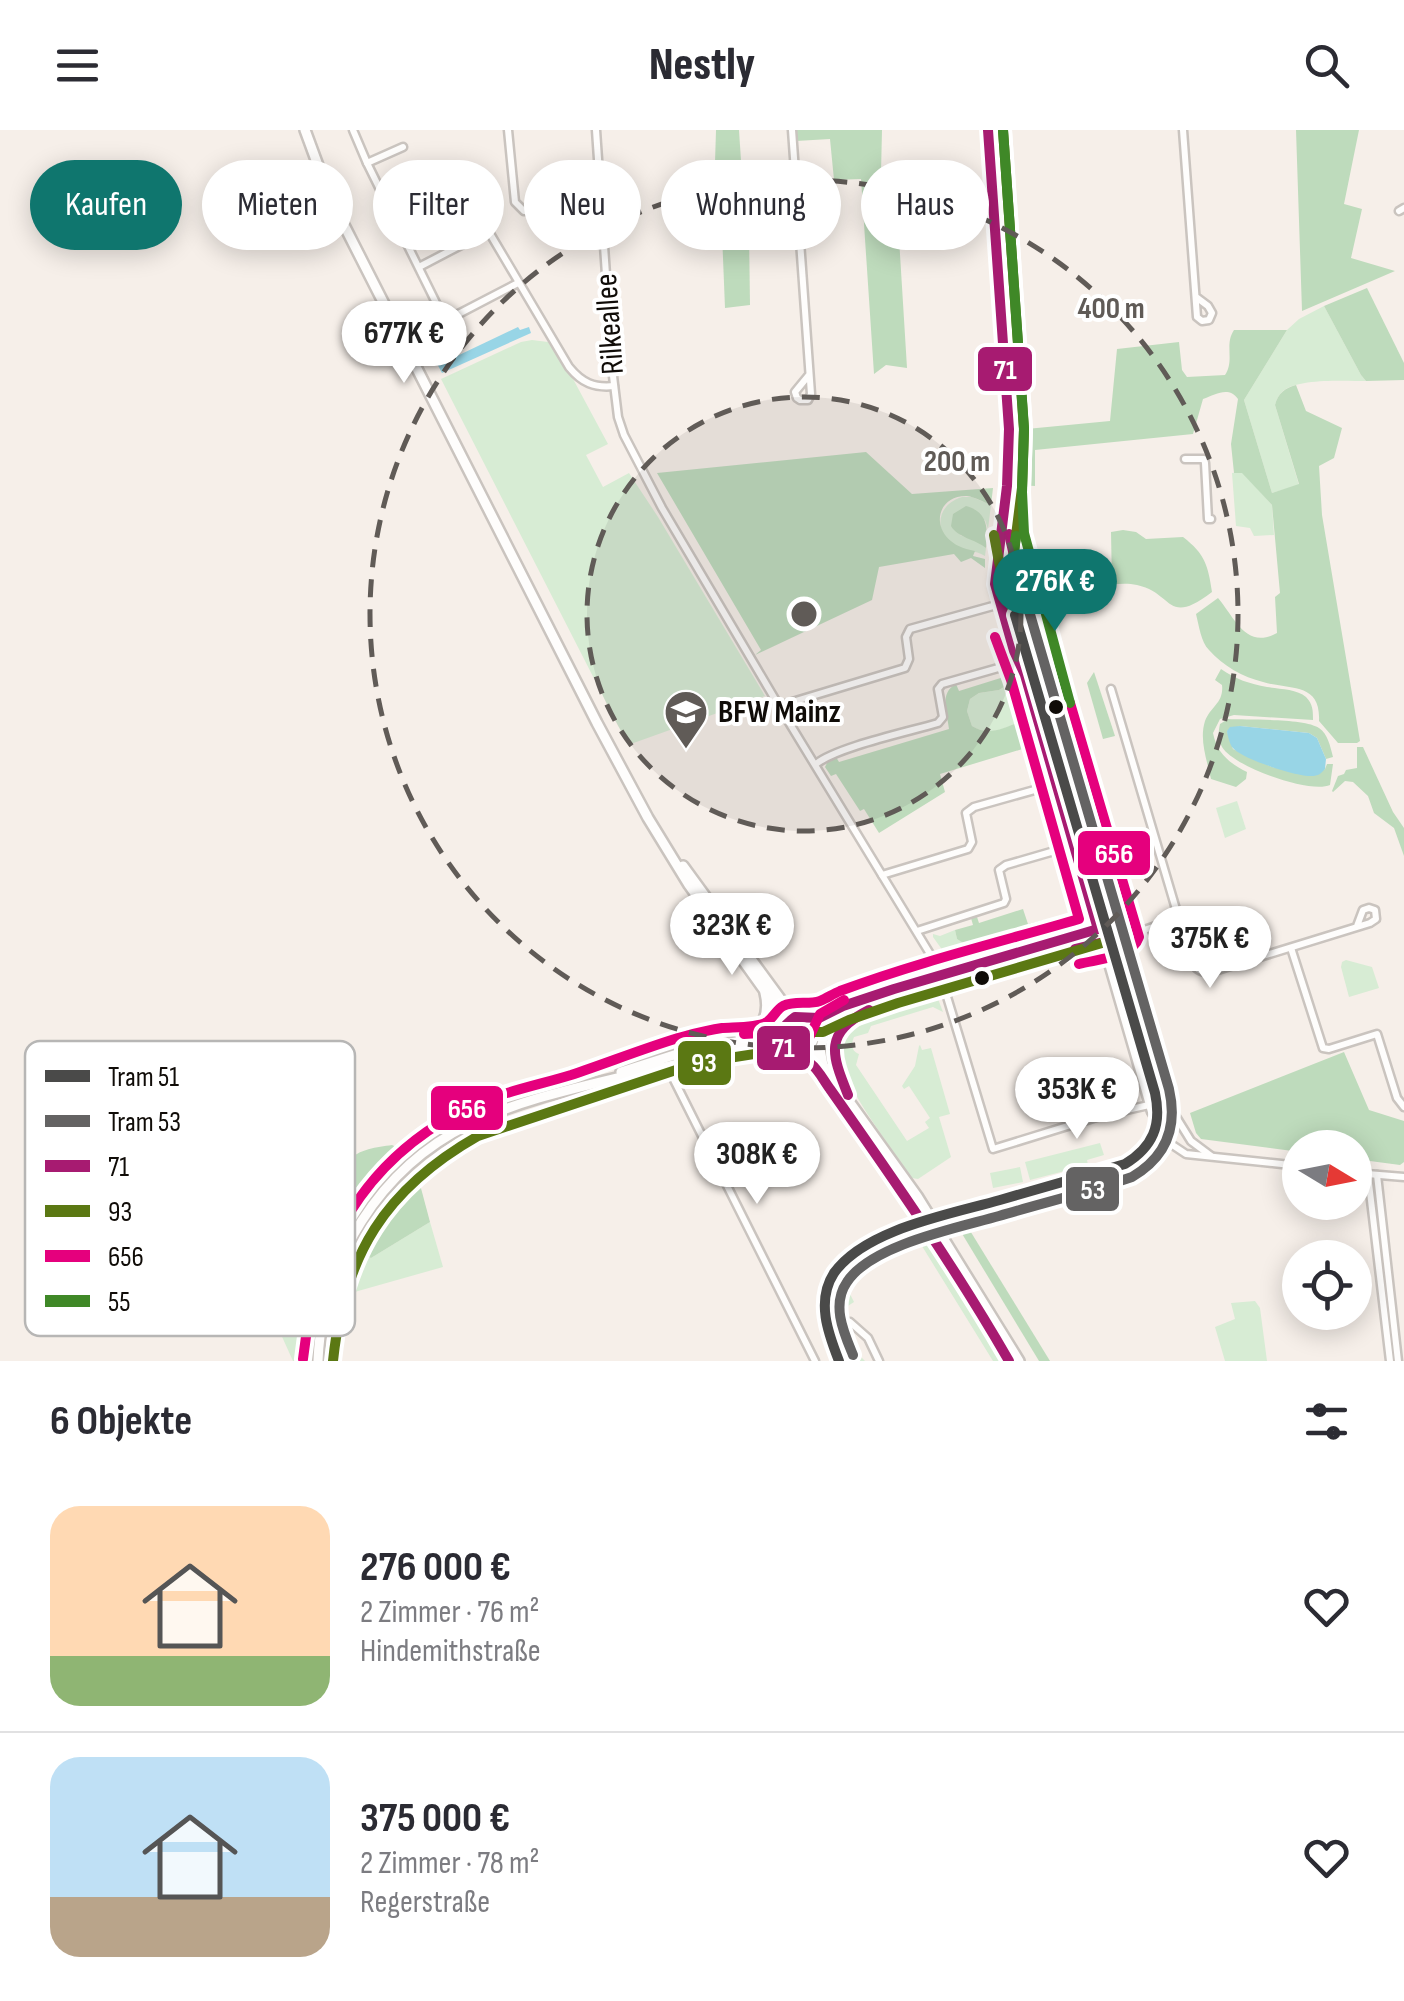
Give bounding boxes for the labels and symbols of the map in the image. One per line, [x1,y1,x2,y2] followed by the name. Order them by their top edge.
[587,272,633,376] street label: Rilkeallee
[1077,291,1145,327] text: 400 m
[323,301,485,386] pin: 677K €
[976,345,1034,393] line badge: 71
[993,354,1017,387] text: 71
[924,444,990,480] text: 200 m
[974,549,1136,634] pin: 276K €
[786,596,822,632] centre of rings
[663,689,709,750] school or university icon: BFW Mainz
[718,693,841,732] place label: BFW Mainz
[1046,697,1066,717] unlabelled marker
[1076,829,1152,877] line badge: 656
[1095,838,1133,871] text: 656
[651,893,813,978] pin: 323K €
[1129,906,1291,991] pin: 375K €
[972,968,992,988] unlabelled marker
[755,1024,812,1072] line badge: 71
[771,1032,795,1065] text: 71
[676,1039,733,1087] line badge: 93
[25,1041,355,1336] legend
[691,1047,717,1080] text: 93
[996,1057,1158,1142] pin: 353K €
[108,1061,179,1094] text: Tram 51
[429,1084,505,1132] line badge: 656
[448,1093,486,1126] text: 656
[108,1106,181,1139] text: Tram 53
[676,1122,838,1207] pin: 308K €
[1282,1130,1372,1220] north arrow
[108,1151,129,1184] text: 71
[1064,1165,1121,1213] line badge: 53
[1081,1174,1105,1207] text: 53
[108,1196,132,1229] text: 93
[108,1241,144,1274] text: 656
[108,1286,130,1319] text: 55

